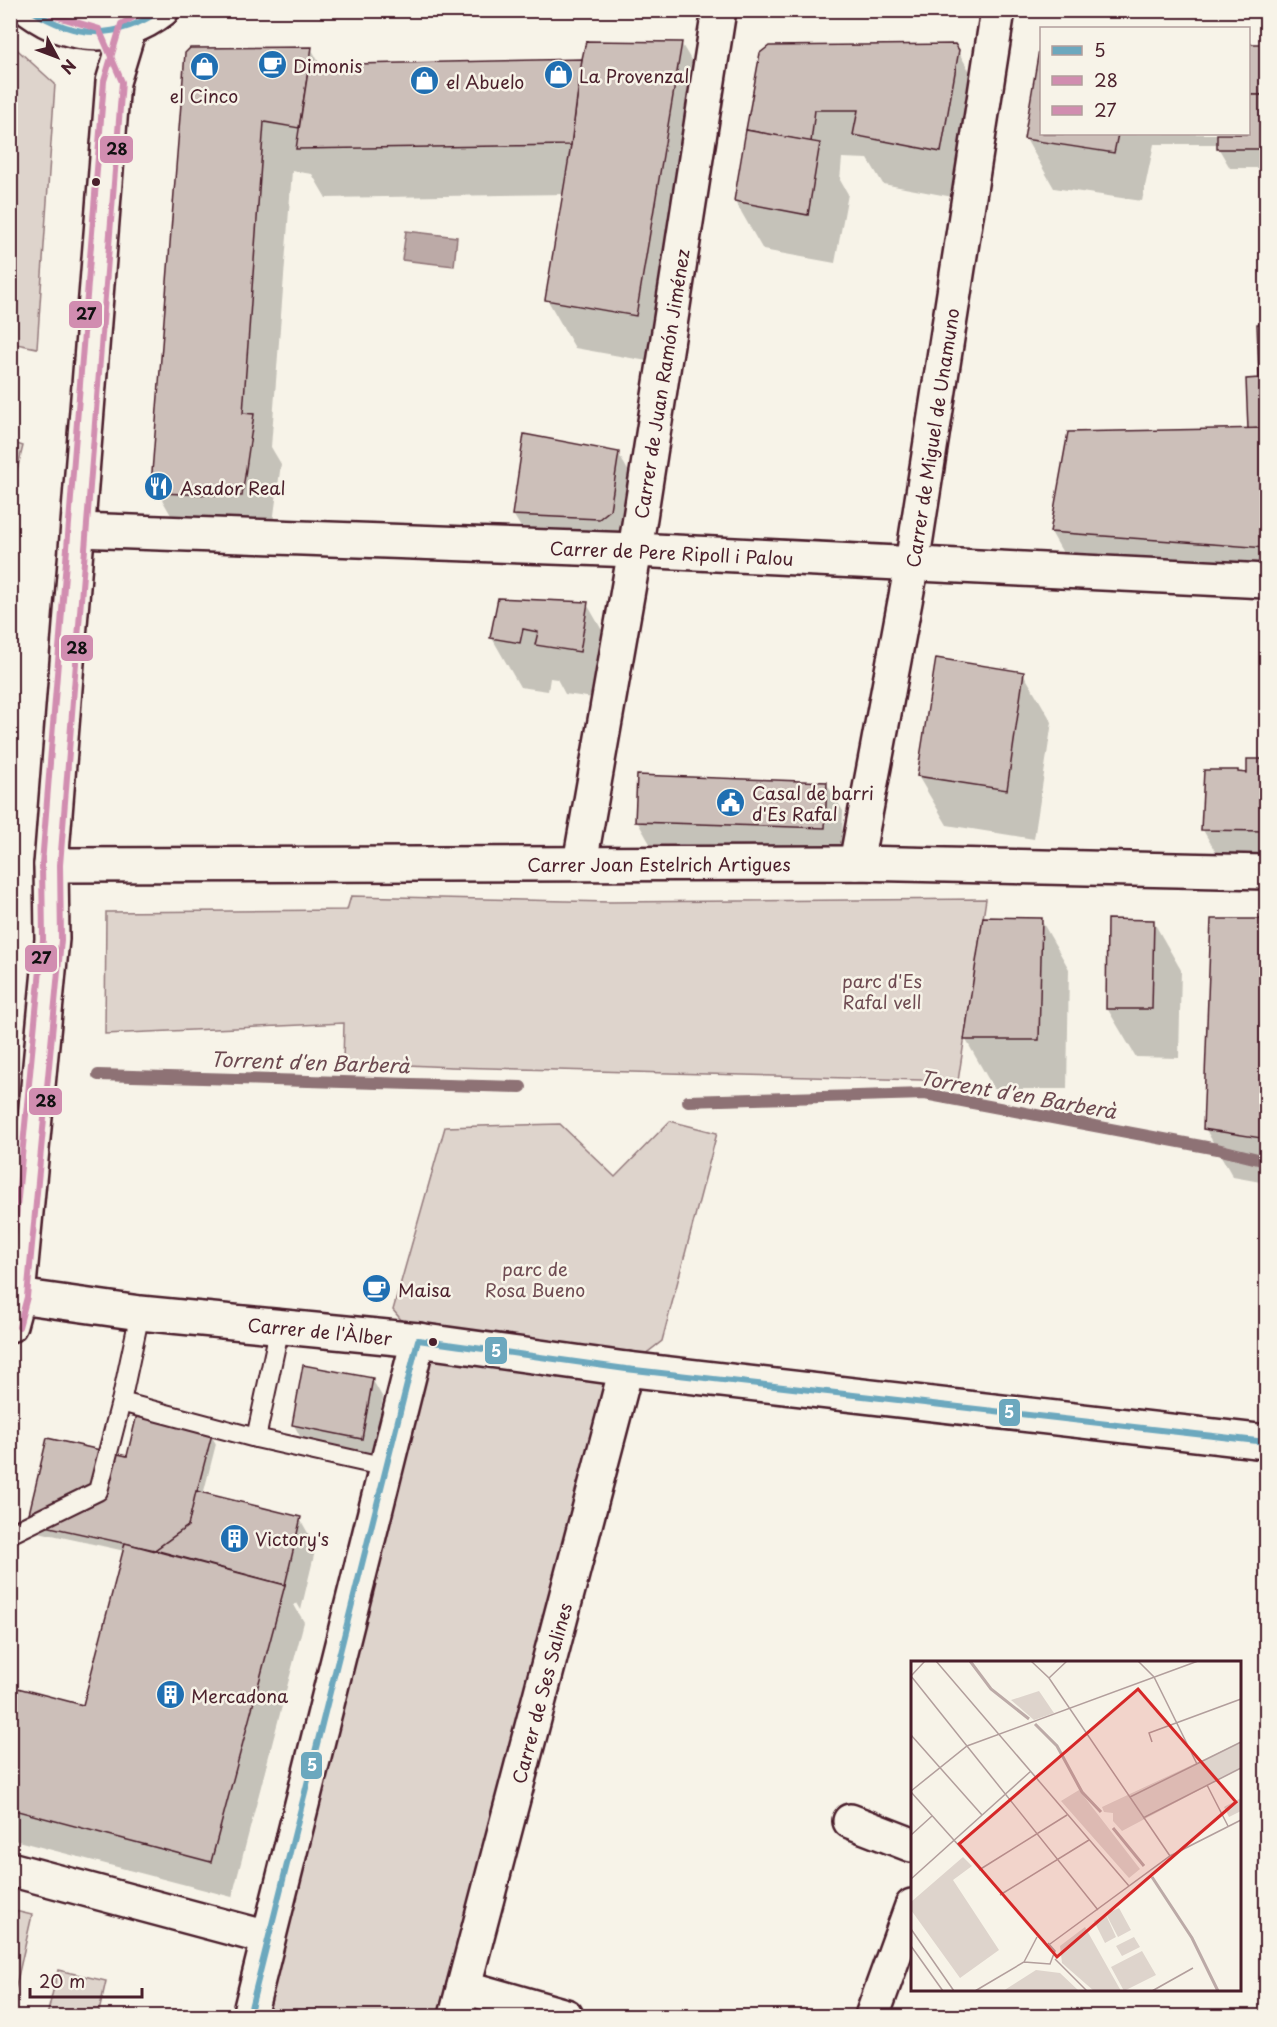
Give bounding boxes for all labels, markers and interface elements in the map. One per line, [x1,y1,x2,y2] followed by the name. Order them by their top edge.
[27,27,87,87] north arrow
[1040,27,1250,135] legend
[1094,36,1106,63] text: 5
[256,49,288,81] cafe icon: Dimonis
[188,50,220,82] shop icon: el Cinco
[293,52,362,79] place label: Dimonis
[56,55,82,80] text: N
[542,59,574,91] shop icon: La Provenzal
[579,62,689,89] place label: La Provenzal
[409,65,441,97] shop icon: el Abuelo
[1094,66,1118,93] text: 28
[446,68,524,95] place label: el Abuelo
[170,82,238,109] place label: el Cinco
[1094,96,1116,123] text: 27
[99,135,134,164] line badge: 28
[106,136,128,160] text: 28
[90,176,102,188] unlabelled marker
[627,247,695,521] street label: Carrer de Juan Ramón Jiménez
[68,300,103,329] line badge: 27
[76,301,97,325] text: 27
[898,306,965,569] street label: Carrer de Miguel de Unamuno
[143,471,175,503] restaurant icon: Asador Real
[180,474,285,501] place label: Asador Real
[549,533,794,571] street label: Carrer de Pere Ripoll i Palou
[60,634,94,662] line badge: 28
[66,635,88,659] text: 28
[752,779,874,827] place label: Casal de barri d'Es Rafal
[715,786,747,818] public building icon: Casal de barri d'Es Rafal
[527,850,791,877] street label: Carrer Joan Estelrich Artigues
[24,944,58,973] line badge: 27
[31,945,52,969] text: 27
[842,967,922,1015] park label: parc d'Es Rafal vell
[210,1044,411,1080] water label: Torrent d'en Barberà
[917,1062,1120,1126] water label: Torrent d'en Barberà
[28,1087,63,1116] line badge: 28
[35,1088,57,1112] text: 28
[485,1255,585,1303] park label: parc de Rosa Bueno
[361,1273,393,1305] cafe icon: Maisa
[398,1276,451,1303] place label: Maisa
[246,1310,394,1351] street label: Carrer de l'Àlber
[427,1336,439,1348] unlabelled marker
[484,1336,508,1365] line badge: 5
[491,1338,501,1362] text: 5
[998,1398,1021,1427] line badge: 5
[1004,1399,1014,1423] text: 5
[218,1522,250,1554] building icon: Victory's
[255,1525,329,1552] place label: Victory's
[504,1600,578,1786] street label: Carrer de Ses Salines
[911,1661,1241,1991] inset map
[154,1679,186,1711] building icon: Mercadona
[191,1682,289,1709] place label: Mercadona
[300,1751,323,1780] line badge: 5
[307,1752,317,1776] text: 5
[30,1961,142,1999] scale bar
[39,1967,85,1994] text: 20 m

